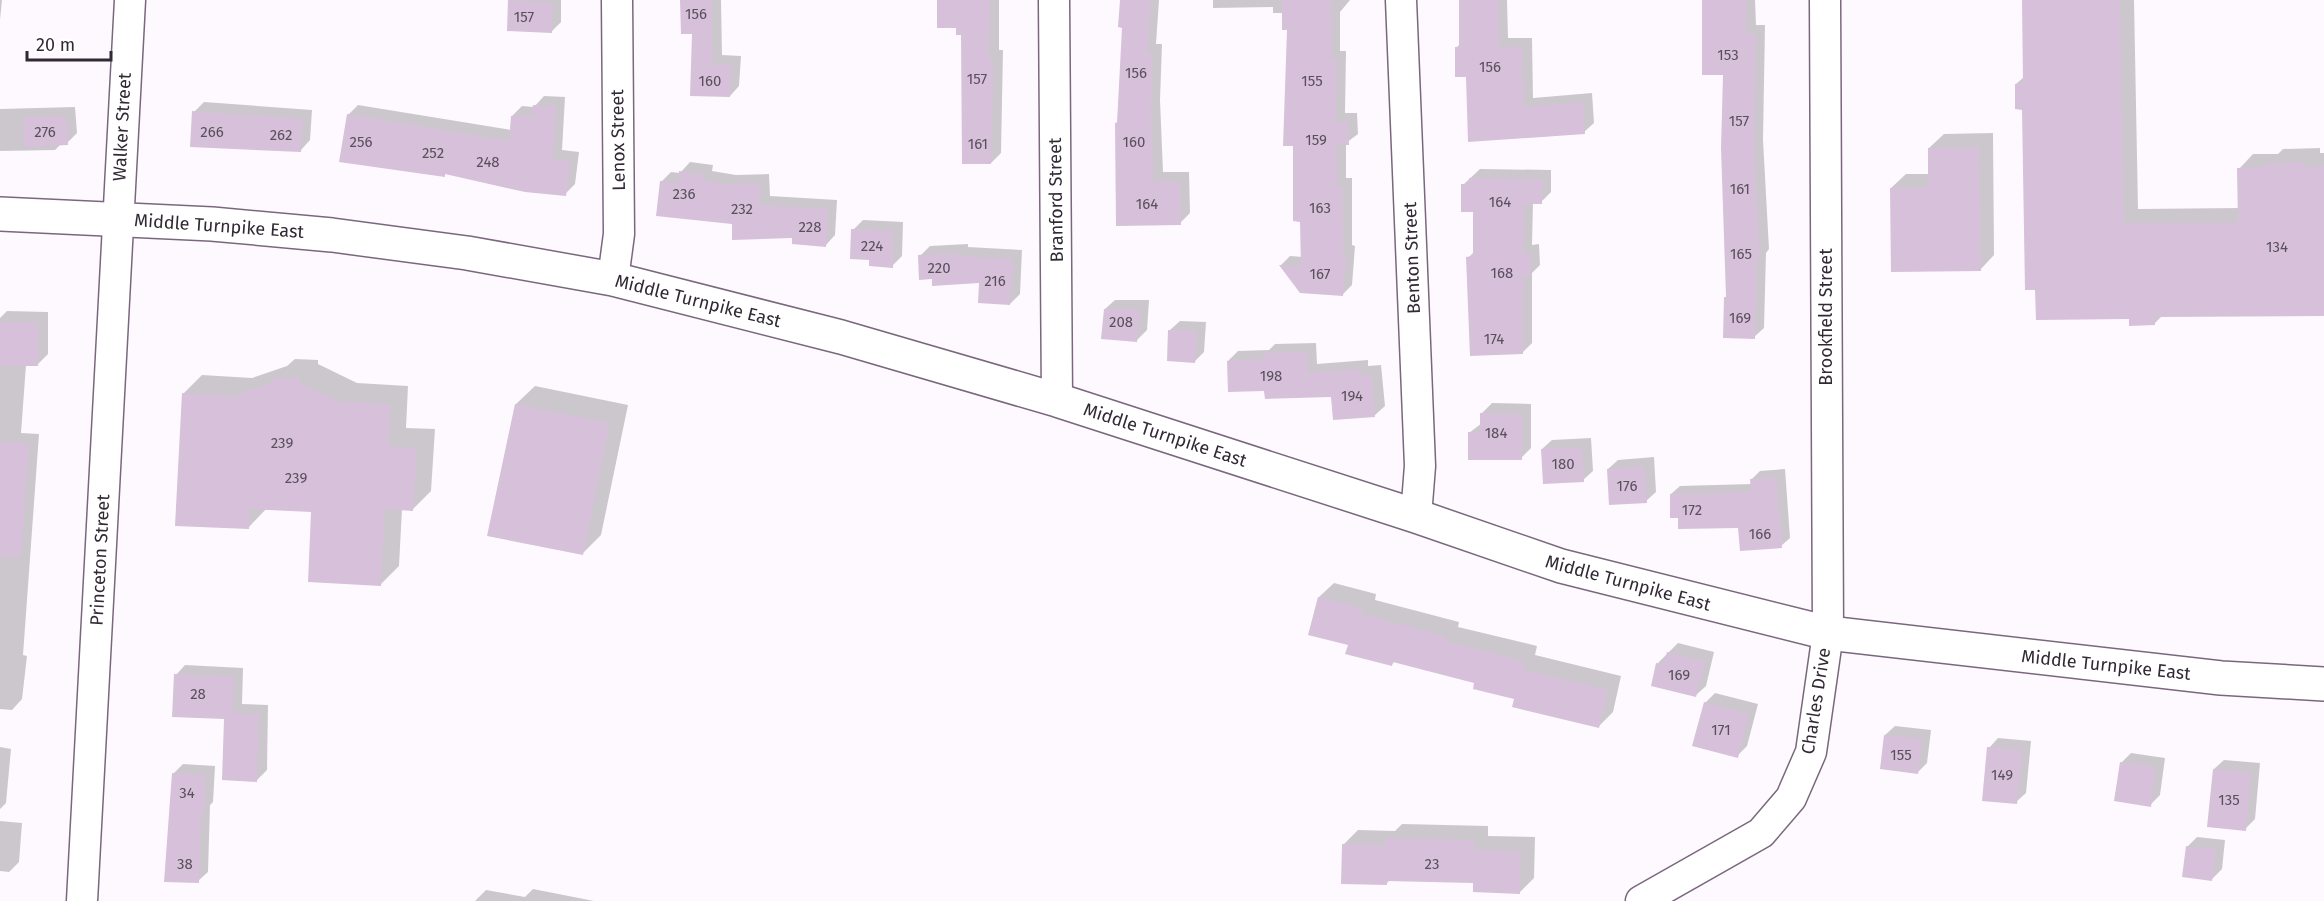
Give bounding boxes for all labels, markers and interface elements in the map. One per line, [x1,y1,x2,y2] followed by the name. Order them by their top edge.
[685,5,707,23] house number: 156
[514,8,534,26] house number: 157
[27,24,111,62] scale bar
[36,34,75,56] text: 20 m
[1717,46,1739,64] house number: 153
[1479,58,1501,76] house number: 156
[1125,64,1147,82] house number: 156
[967,70,987,88] house number: 157
[108,72,136,182] street label: Walker Street
[699,72,721,90] house number: 160
[1301,72,1323,90] house number: 155
[606,89,630,191] street label: Lenox Street
[1729,112,1749,130] house number: 157
[34,123,56,141] house number: 276
[200,123,224,141] house number: 266
[270,126,292,144] house number: 262
[1305,131,1327,149] house number: 159
[350,133,372,151] house number: 256
[1123,133,1145,151] house number: 160
[968,135,988,153] house number: 161
[1044,137,1068,263] street label: Branford Street
[422,144,444,162] house number: 252
[476,153,500,171] house number: 248
[1730,180,1750,198] house number: 161
[673,185,695,203] house number: 236
[1489,193,1511,211] house number: 164
[1136,195,1158,213] house number: 164
[1309,199,1331,217] house number: 163
[731,200,753,218] house number: 232
[1399,201,1425,314] street label: Benton Street
[133,209,305,243] street label: Middle Turnpike East
[798,218,822,236] house number: 228
[861,237,883,255] house number: 224
[2266,238,2288,256] house number: 134
[1730,245,1752,263] house number: 165
[1815,248,1837,386] street label: Brookfield Street
[927,259,951,277] house number: 220
[1491,264,1513,282] house number: 168
[1310,265,1331,283] house number: 167
[613,270,784,332] street label: Middle Turnpike East
[984,272,1006,290] house number: 216
[1729,309,1751,327] house number: 169
[1109,313,1133,331] house number: 208
[1484,330,1504,348] house number: 174
[1260,367,1282,385] house number: 198
[1341,387,1363,405] house number: 194
[1081,398,1250,472] street label: Middle Turnpike East
[1485,424,1507,442] house number: 184
[271,434,293,452] house number: 239
[1551,455,1575,473] house number: 180
[285,469,307,487] house number: 239
[1617,477,1637,495] house number: 176
[86,493,114,626] street label: Princeton Street
[1682,501,1702,519] house number: 172
[1749,525,1771,543] house number: 166
[1543,550,1714,616] street label: Middle Turnpike East
[2020,645,2192,685] street label: Middle Turnpike East
[1797,646,1835,756] street label: Charles Drive
[1668,666,1690,684] house number: 169
[190,685,206,703] house number: 28
[1711,721,1731,739] house number: 171
[1890,746,1912,764] house number: 155
[1991,766,2013,784] house number: 149
[179,784,195,802] house number: 34
[2218,791,2240,809] house number: 135
[177,855,193,873] house number: 38
[1425,855,1439,873] house number: 23

